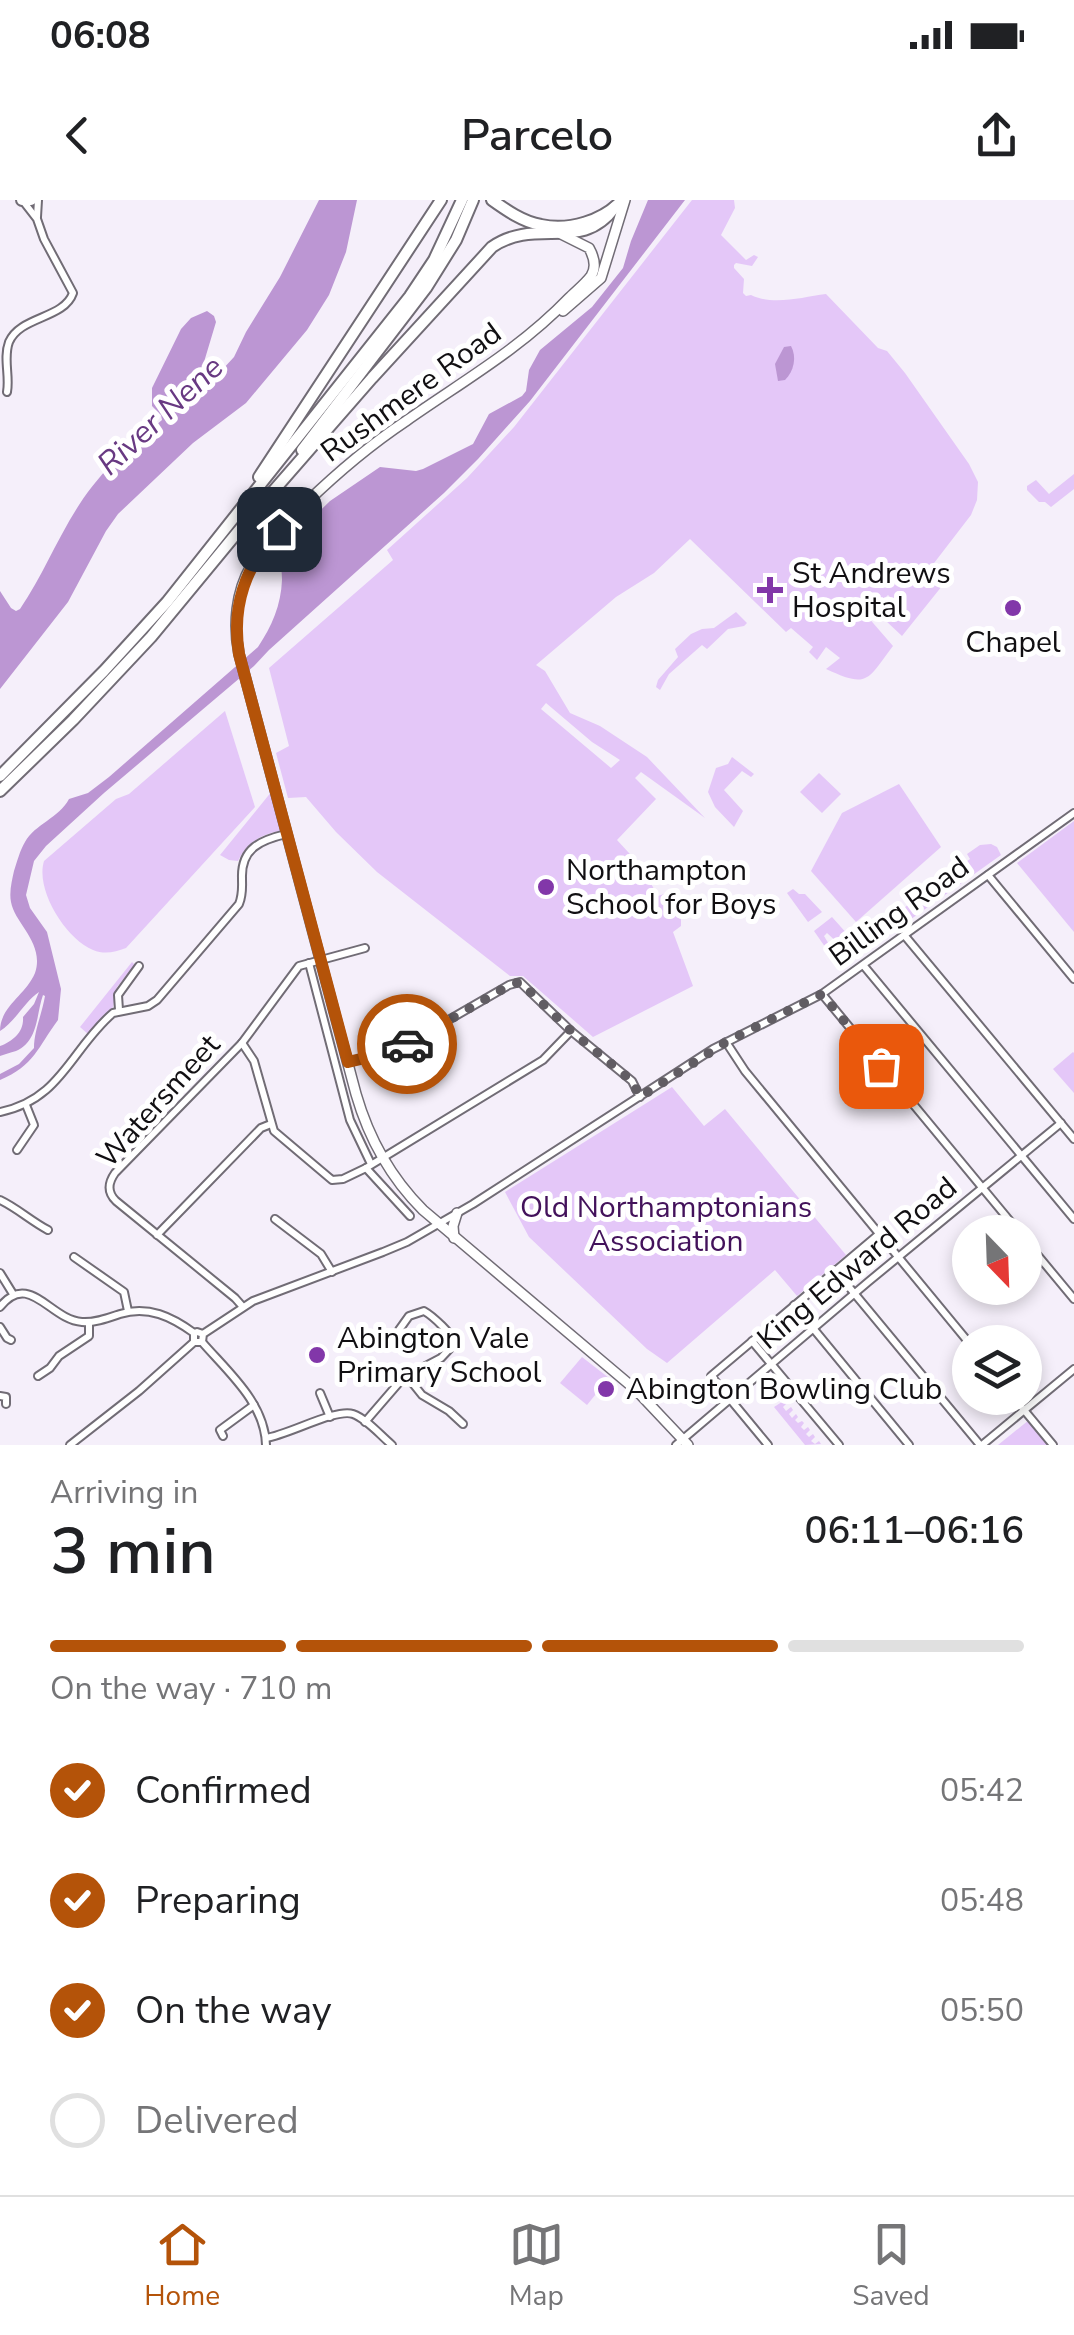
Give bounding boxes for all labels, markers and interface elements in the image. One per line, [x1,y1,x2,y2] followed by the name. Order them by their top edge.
[50,10,151,61] text: 06:08
[461,105,613,166] text: Parcelo
[50,108,105,163] icon: back
[969,108,1024,163] icon: share
[313,313,510,472] street label: Rushmere Road
[88,346,233,485] water label: River Nene
[237,487,322,572] pin
[252,502,307,557] icon: home
[792,553,951,628] place label: St Andrews Hospital
[757,577,783,603] marker: St Andrews Hospital
[1002,597,1024,619] marker: Chapel
[965,622,1061,663] place label: Chapel
[821,847,978,976] street label: Billing Road
[566,850,776,925] place label: Northampton School for Boys
[535,876,557,898] marker: Northampton School for Boys
[357,994,457,1094] courier
[380,1017,435,1072] icon: car
[839,1024,924,1109] pin
[87,1025,230,1177] street label: Watersmeet
[854,1039,909,1094] icon: bag
[749,1168,966,1359] street label: King Edward Road
[520,1187,812,1262] park label: Old Northamptonians Association
[952,1215,1042,1305] north arrow
[952,1215,1042,1415] map controls
[337,1318,541,1393] place label: Abington Vale Primary School
[952,1325,1042,1415] button: layers
[306,1344,328,1366] marker: Abington Vale Primary School
[626,1369,942,1410] place label: Abington Bowling Club
[595,1378,617,1400] marker: Abington Bowling Club
[50,1471,198,1514] text: Arriving in
[805,1505,1024,1556] text: 06:11–06:16
[50,1507,216,1596] text: 3 min
[50,1667,332,1710] text: On the way · 710 m
[50,1763,105,1818] icon: check
[135,1765,312,1816] text: Confirmed
[940,1769,1024,1812] text: 05:42
[50,1873,105,1928] icon: check
[135,1875,301,1926] text: Preparing
[940,1879,1024,1922] text: 05:48
[50,1983,105,2038] icon: check
[135,1985,331,2036] text: On the way
[940,1989,1024,2032] text: 05:50
[135,2095,299,2146] text: Delivered
[144,2217,220,2315] tab: Home
[509,2217,564,2315] tab: Map
[852,2217,930,2315] tab: Saved

